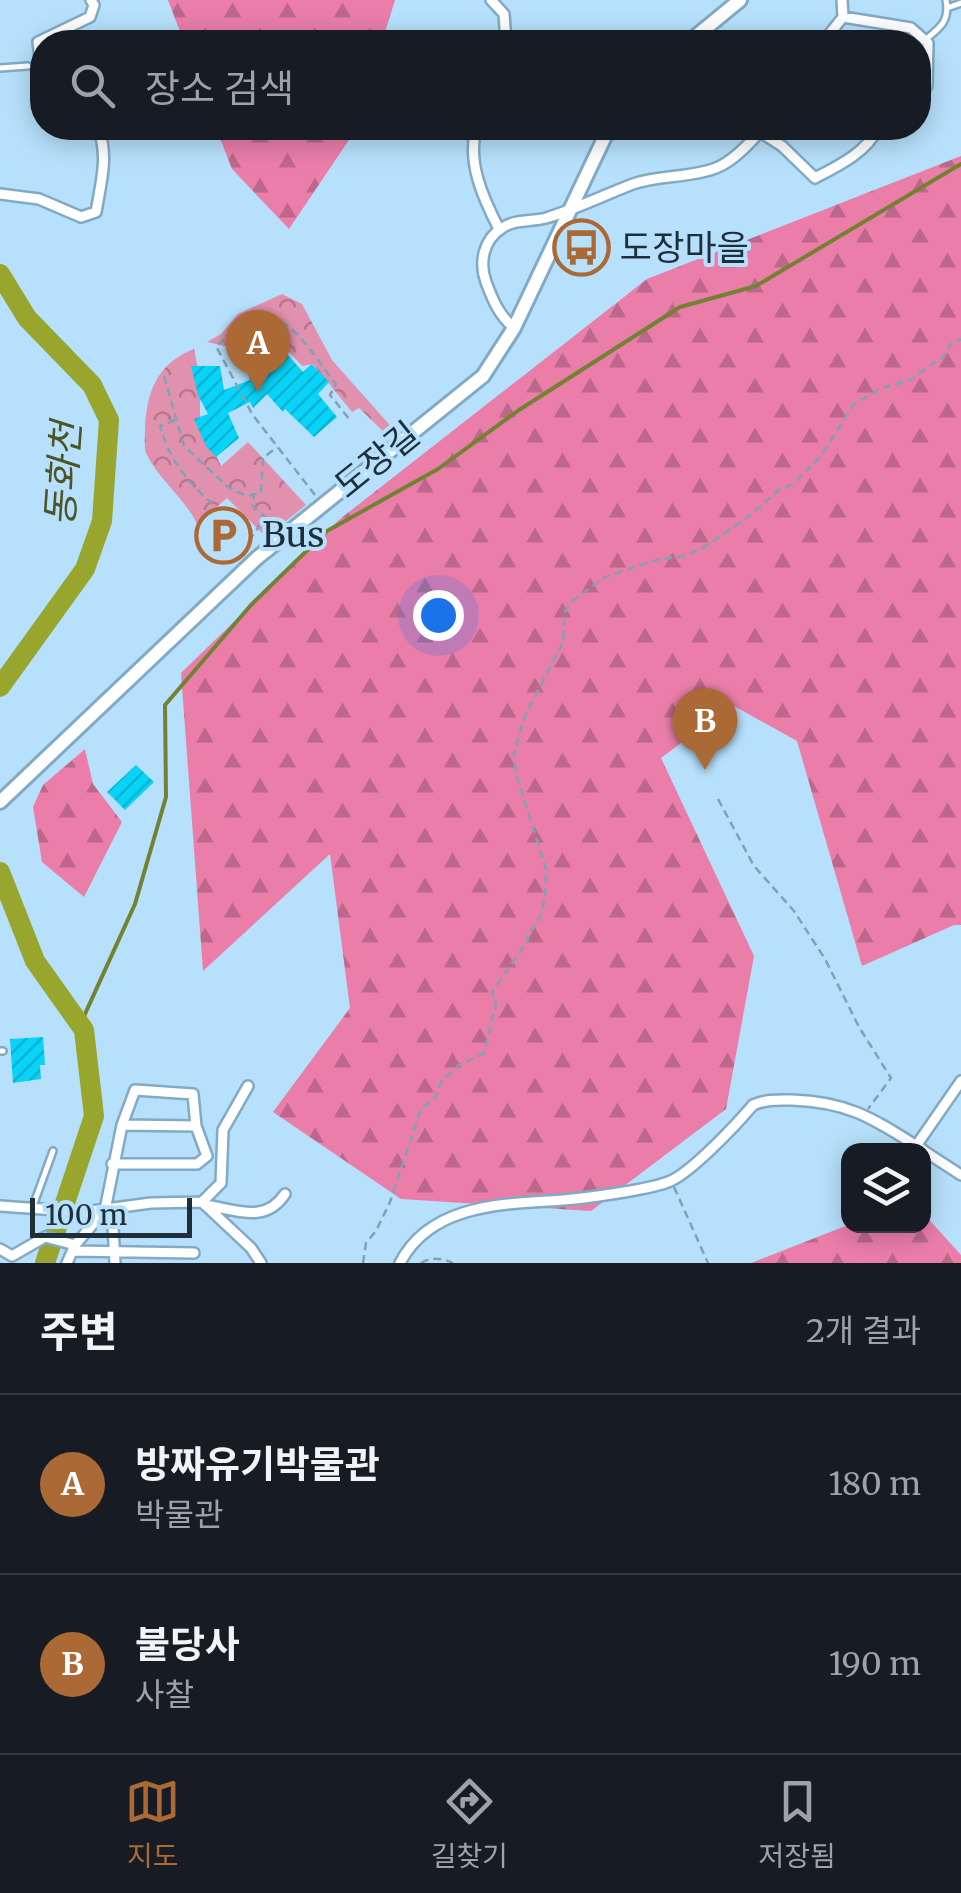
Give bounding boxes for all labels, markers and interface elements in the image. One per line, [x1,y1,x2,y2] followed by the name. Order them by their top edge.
[30,30,931,140] search box
[65,58,120,113] icon: search
[145,65,294,112] text: 장소 검색
[551,218,611,278] bus stop icon: 도장마을
[620,226,749,270] place label: 도장마을
[226,310,290,392] pin: A
[326,413,428,507] street label: 도장길
[36,416,90,528] water label: 동화천
[193,505,253,565] parking icon: Bus
[262,513,324,557] place label: Bus
[413,590,464,641] your location
[672,688,738,770] pin: B
[841,1143,931,1233] map controls
[841,1143,931,1233] button: layers
[30,1193,192,1238] scale bar
[45,1197,127,1233] text: 100 m
[40,1306,117,1358] text: 주변
[806,1311,921,1351] text: 2개 결과
[135,1441,380,1488] text: 방짜유기박물관
[61,1464,84,1504] text: A
[829,1464,921,1504] text: 180 m
[135,1495,223,1535] text: 박물관
[135,1621,240,1668] text: 불당사
[61,1644,84,1684] text: B
[829,1644,921,1684] text: 190 m
[135,1675,194,1715] text: 사찰
[125,1774,180,1874] tab: 지도
[431,1774,508,1874] tab: 길찾기
[758,1774,836,1874] tab: 저장됨

